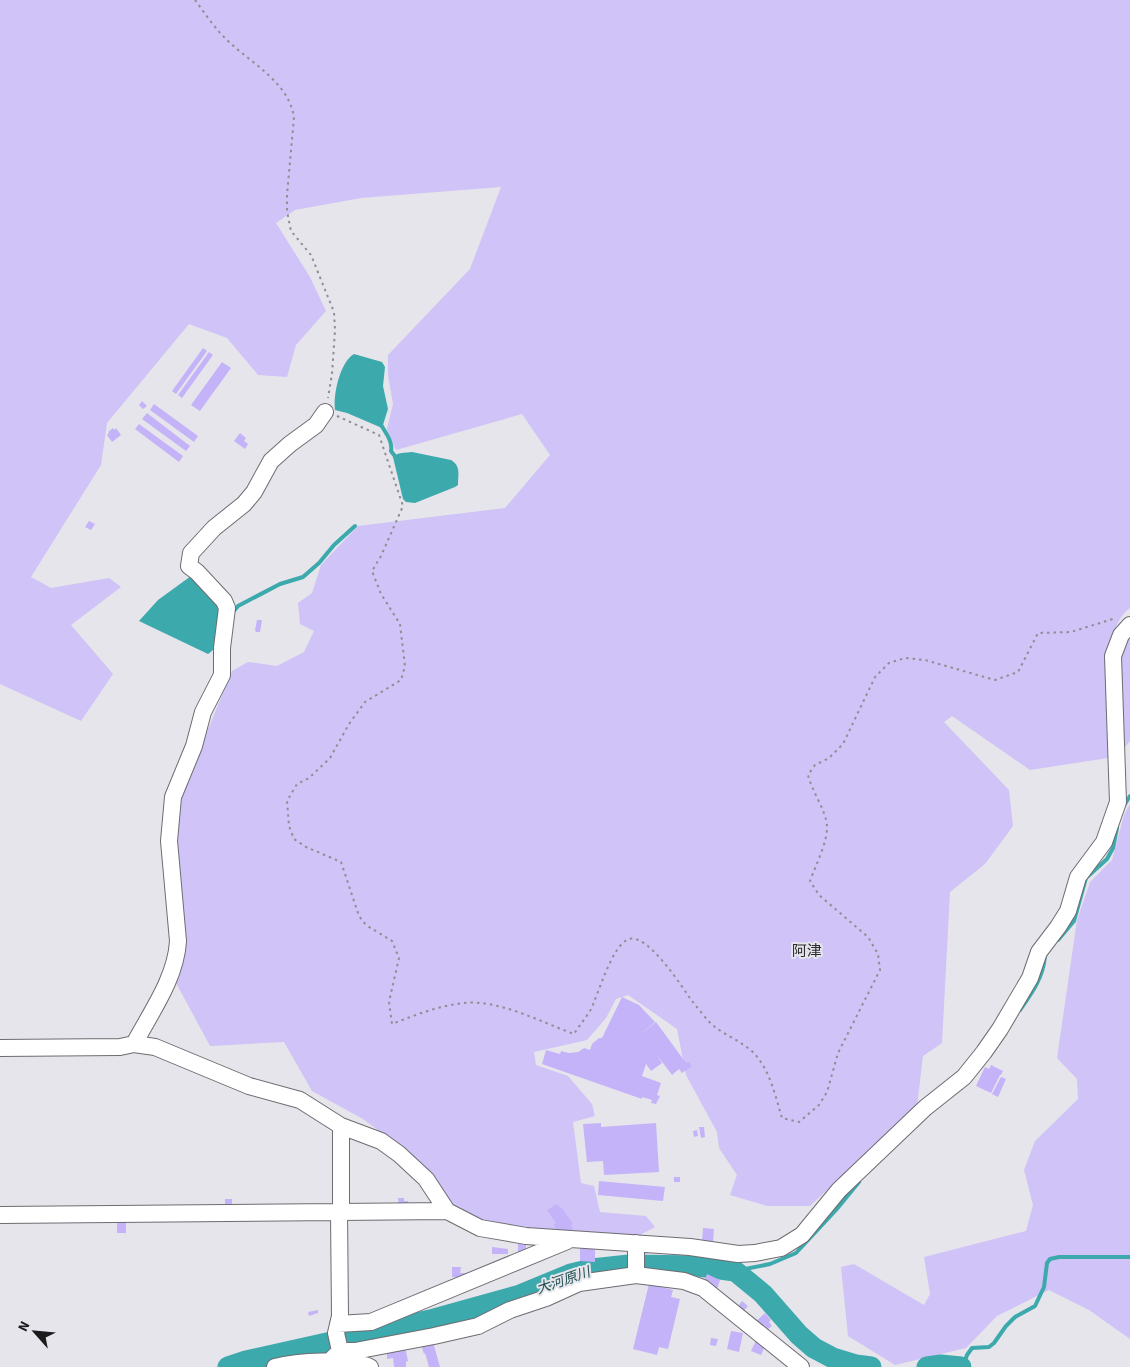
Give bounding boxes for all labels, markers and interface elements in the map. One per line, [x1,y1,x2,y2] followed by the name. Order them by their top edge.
[792,941,822,962] district label: 阿津
[534,1262,595,1300] water label: 大河原川
[10,1307,60,1357] north arrow
[13,1318,35,1335] text: N

